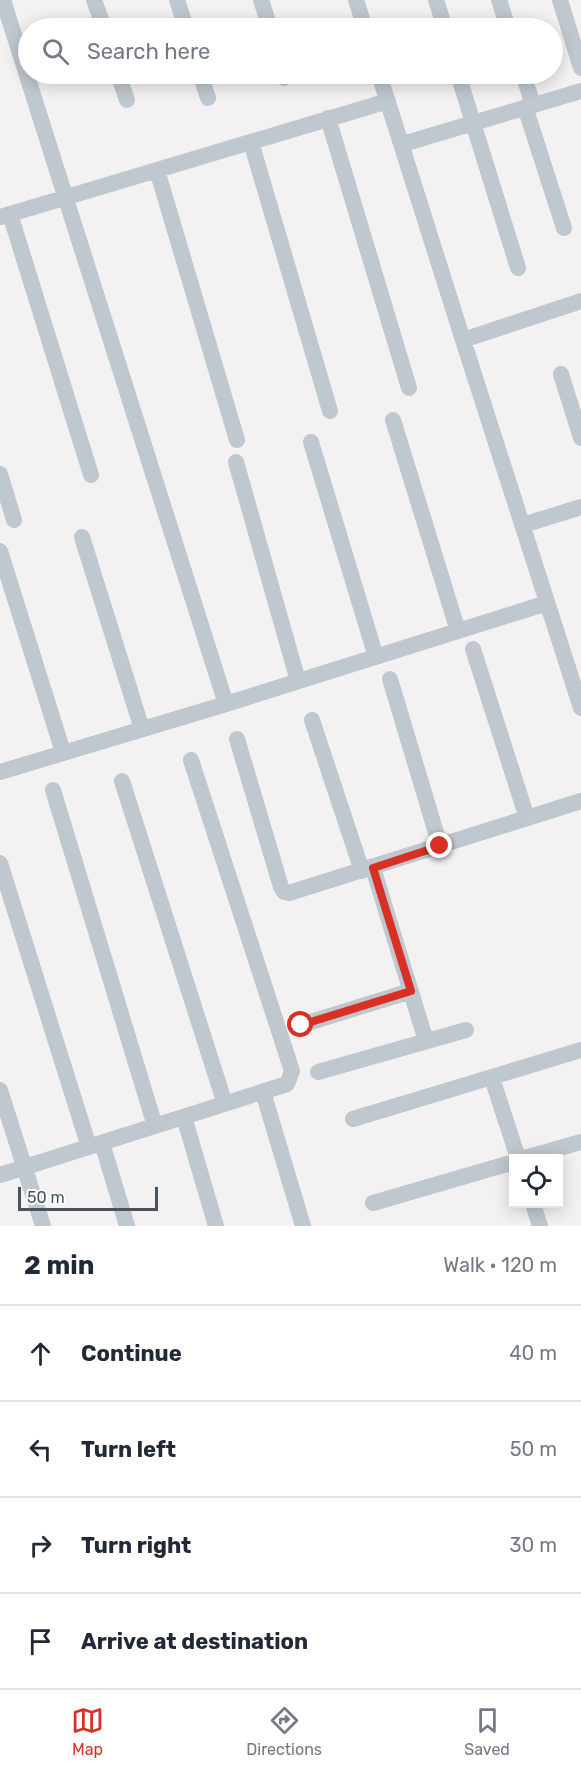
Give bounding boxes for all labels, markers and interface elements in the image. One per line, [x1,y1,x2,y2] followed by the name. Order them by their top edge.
[18,18,563,84] search box
[39,35,72,68] icon: search
[87,38,210,65] text: Search here
[426,832,452,858] route end
[287,1011,313,1037] route start
[509,1154,563,1208] map controls
[509,1154,563,1208] button: locate
[18,1184,158,1212] scale bar
[27,1188,65,1207] text: 50 m
[24,1250,94,1281] text: 2 min
[443,1253,557,1277] text: Walk · 120 m
[24,1337,57,1370] icon: ahead
[81,1340,182,1367] text: Continue
[509,1341,557,1365] text: 40 m
[24,1433,57,1466] icon: left
[81,1436,176,1463] text: Turn left
[510,1437,557,1461] text: 50 m
[24,1529,57,1562] icon: right
[81,1532,191,1559] text: Turn right
[510,1533,557,1557] text: 30 m
[24,1625,57,1658] icon: arrive
[81,1628,308,1655] text: Arrive at destination
[71,1704,104,1759] tab: Map
[246,1704,322,1759] tab: Directions
[464,1704,510,1759] tab: Saved

